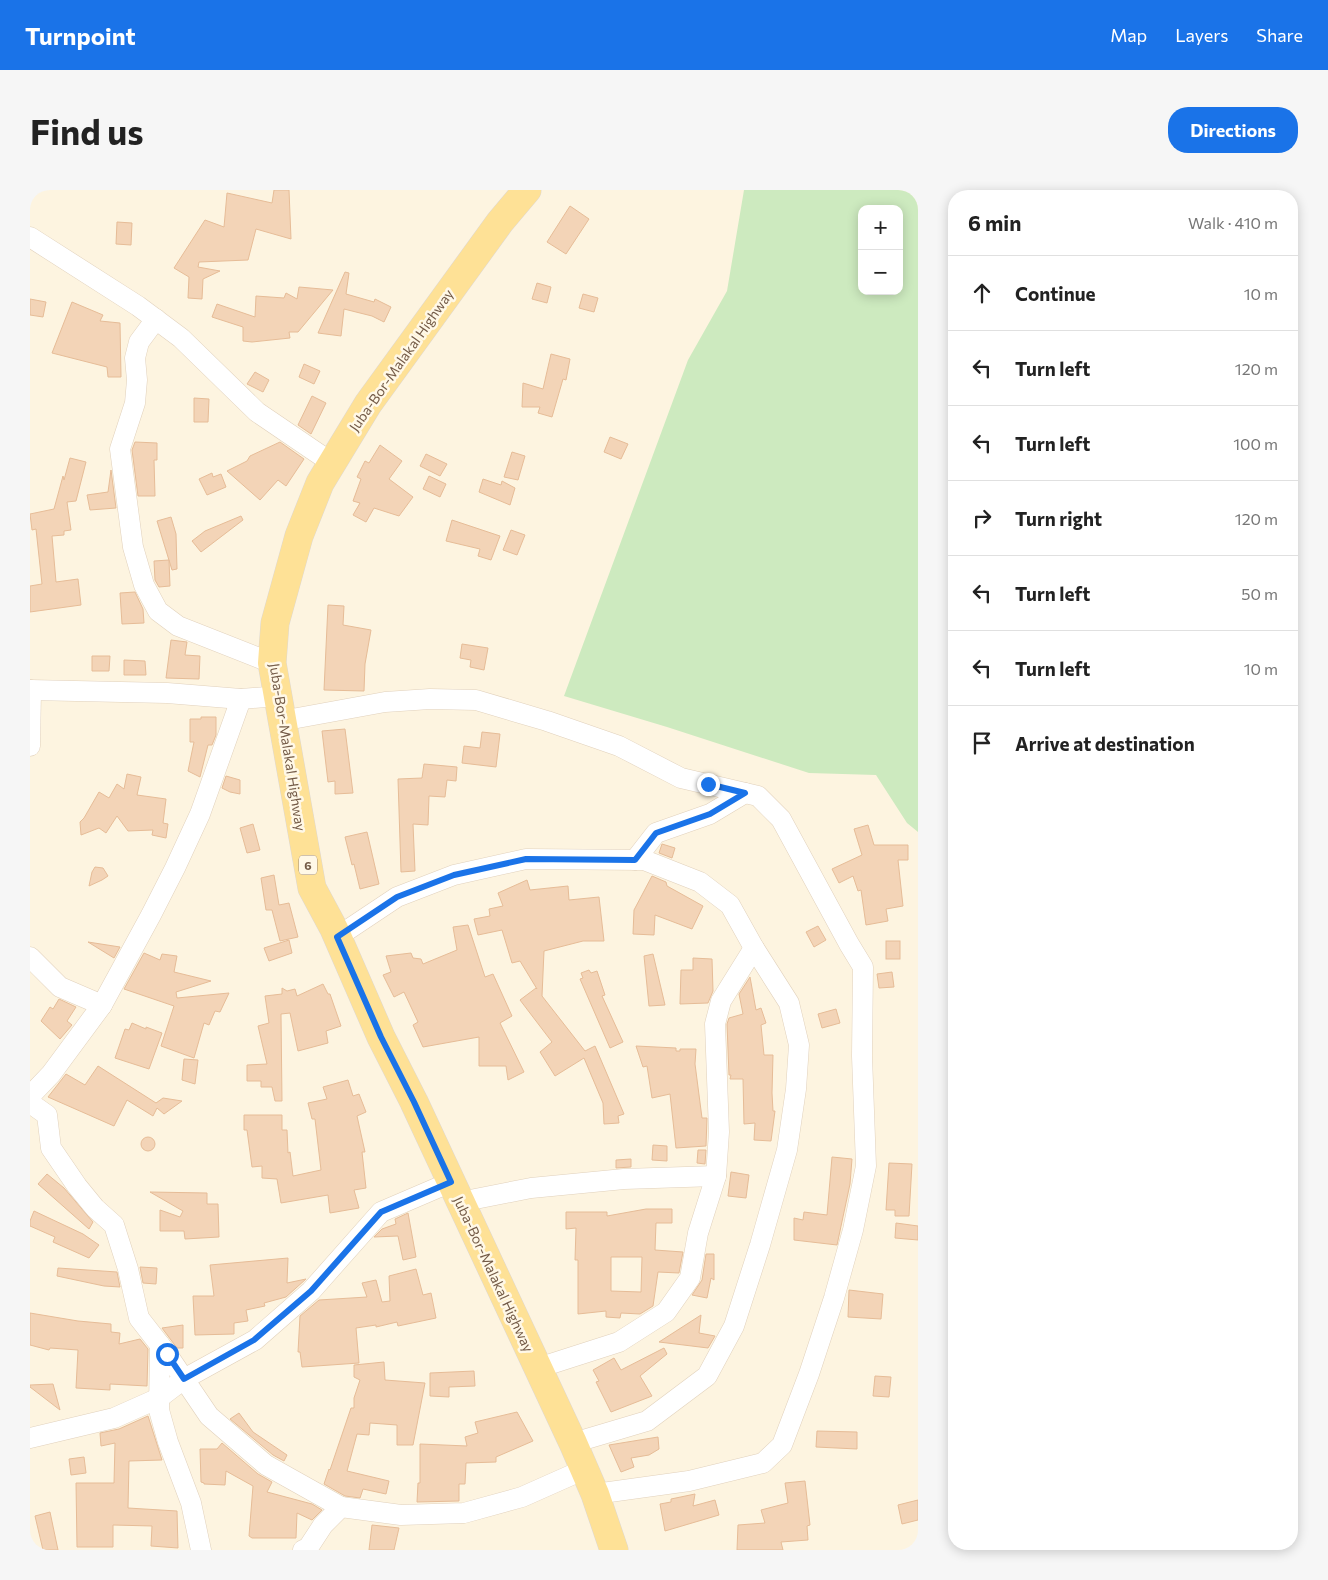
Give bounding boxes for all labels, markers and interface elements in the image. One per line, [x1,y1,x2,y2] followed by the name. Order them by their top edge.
[25,21,136,50] text: Turnpoint
[1110,24,1147,46] text: Map
[1175,24,1228,46] text: Layers
[1256,24,1303,46] text: Share
[1168,107,1298,153] button: Directions
[30,109,144,152] text: Find us
[858,205,903,295] map controls
[858,205,903,250] button: +
[968,210,1021,235] text: 6 min
[1188,213,1278,232] text: Walk · 410 m
[858,250,903,295] button: −
[968,279,996,307] icon: ahead
[1015,282,1095,305] text: Continue
[1244,284,1278,303] text: 10 m
[345,286,457,434] street label: Juba-Bor-Malakal Highway
[968,354,996,382] icon: left
[1015,357,1090,380] text: Turn left
[1235,359,1278,378] text: 120 m
[968,429,996,457] icon: left
[1015,432,1090,455] text: Turn left
[1233,434,1278,453] text: 100 m
[968,504,996,532] icon: right
[1015,507,1102,530] text: Turn right
[1235,509,1278,528] text: 120 m
[968,579,996,607] icon: left
[1015,582,1090,605] text: Turn left
[1241,584,1278,603] text: 50 m
[968,654,996,682] icon: left
[1015,657,1090,680] text: Turn left
[1244,659,1278,678] text: 10 m
[266,662,310,832] street label: Juba-Bor-Malakal Highway
[968,729,996,757] icon: arrive
[1015,732,1195,755] text: Arrive at destination
[697,773,720,796] route end
[299,856,317,874] road number: 6
[450,1193,538,1355] street label: Juba-Bor-Malakal Highway
[156,1343,179,1366] route start

